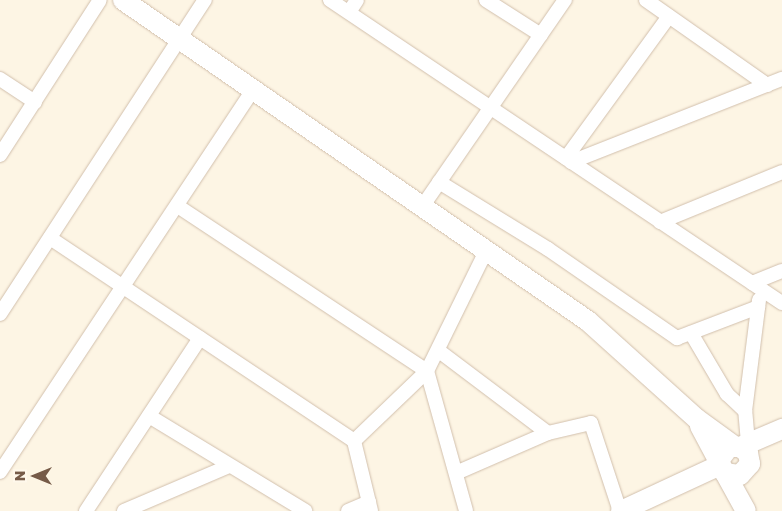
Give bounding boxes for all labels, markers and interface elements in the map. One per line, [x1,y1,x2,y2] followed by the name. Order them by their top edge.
[10,451,60,501] north arrow
[11,471,28,481] text: N

